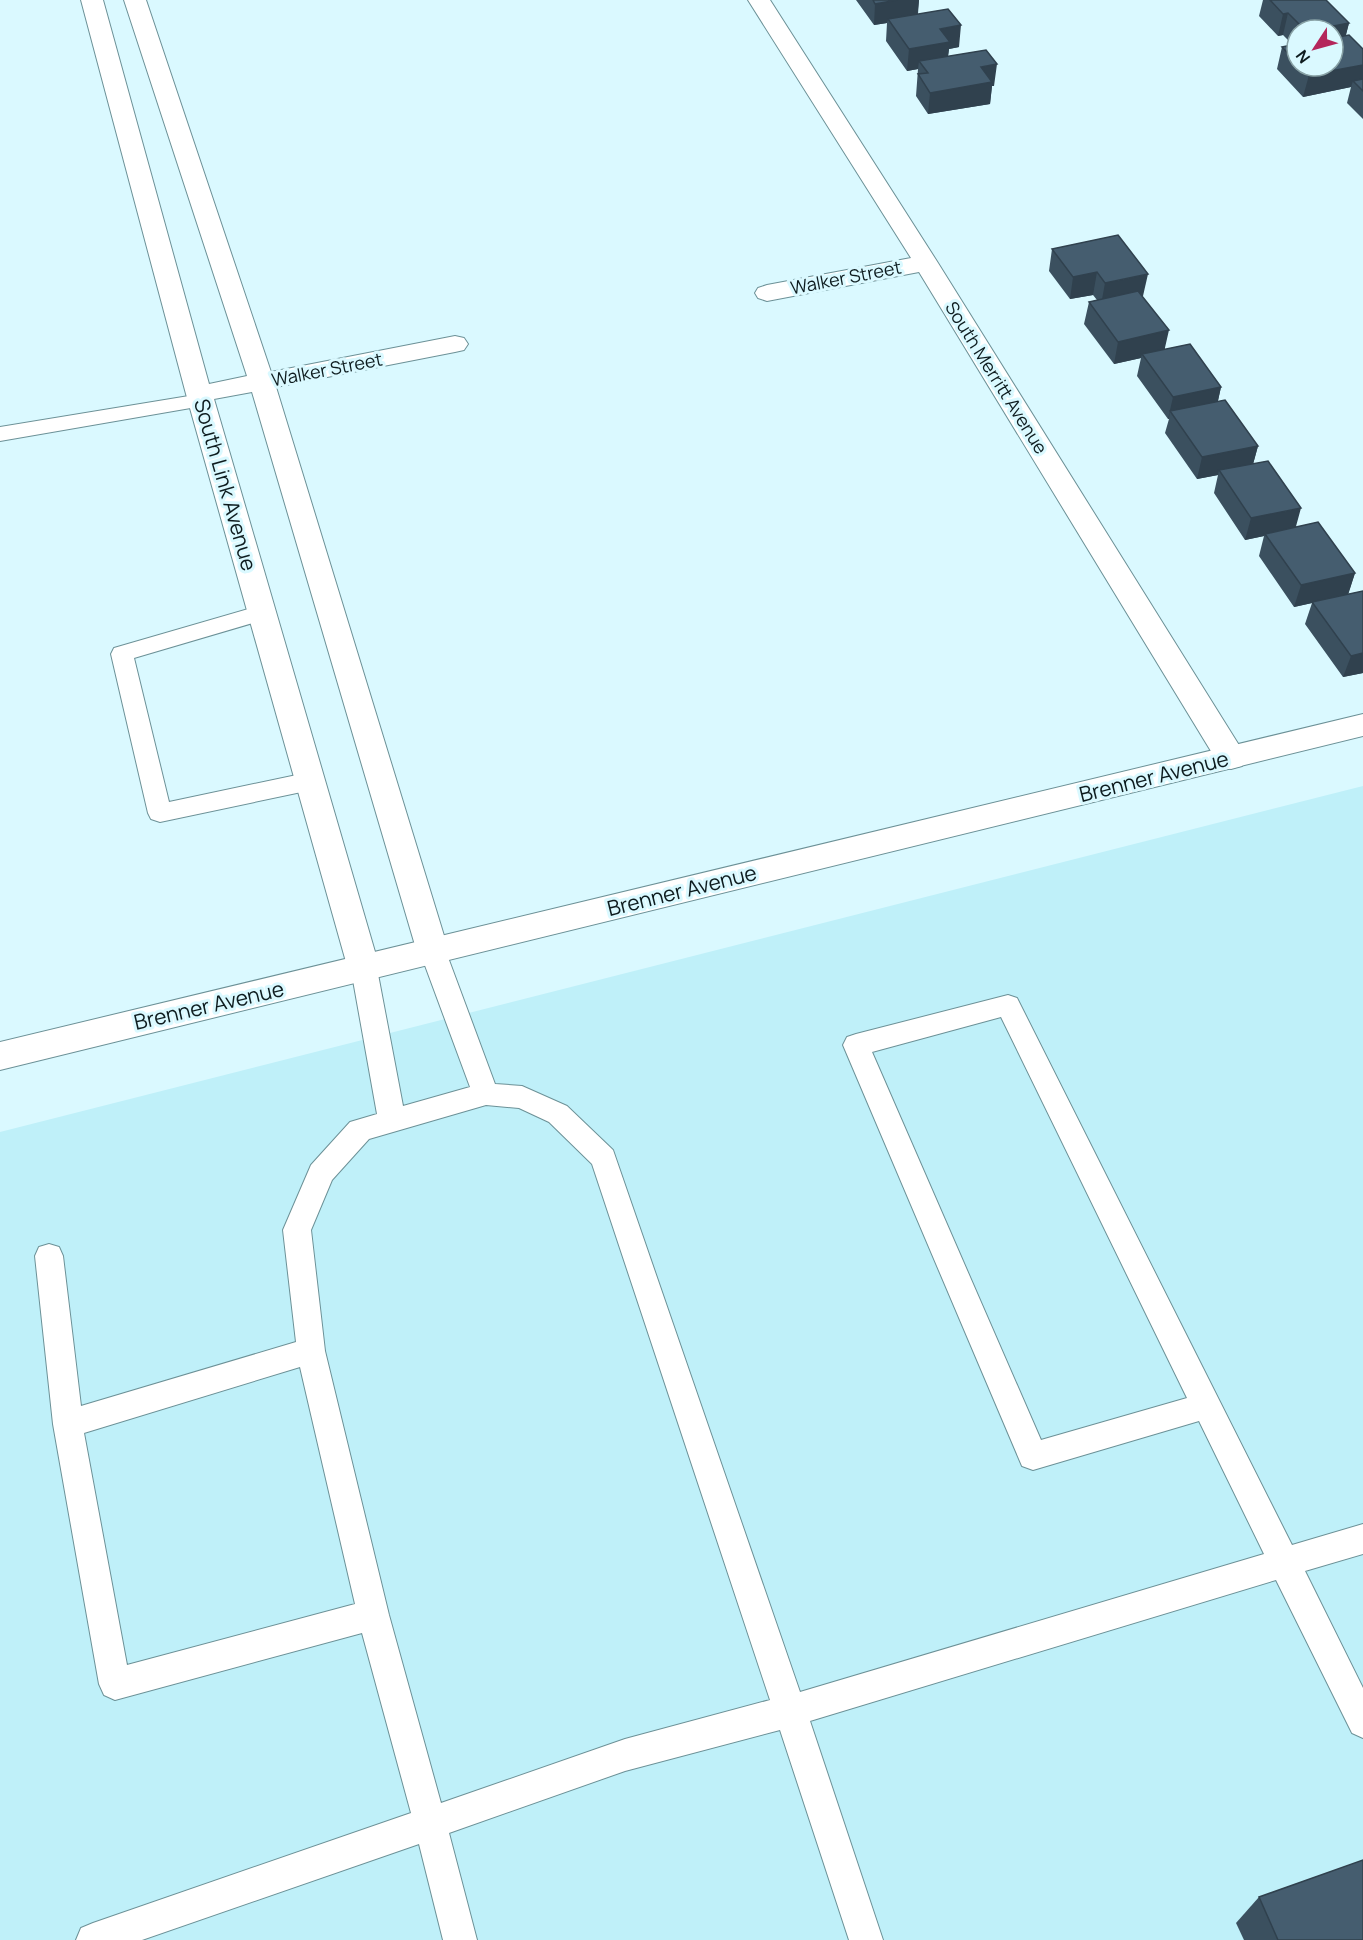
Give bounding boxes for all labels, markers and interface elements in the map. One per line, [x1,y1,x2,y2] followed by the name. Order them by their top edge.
[1285,18,1345,78] north arrow
[1291,46,1315,68] text: N
[788,255,903,300] street label: Walker Street
[940,297,1053,458] street label: South Merritt Avenue
[269,347,384,392] street label: Walker Street
[188,396,264,574] street label: South Link Avenue
[1076,744,1231,808] street label: Brenner Avenue
[604,858,759,922] street label: Brenner Avenue
[131,974,286,1036] street label: Brenner Avenue

